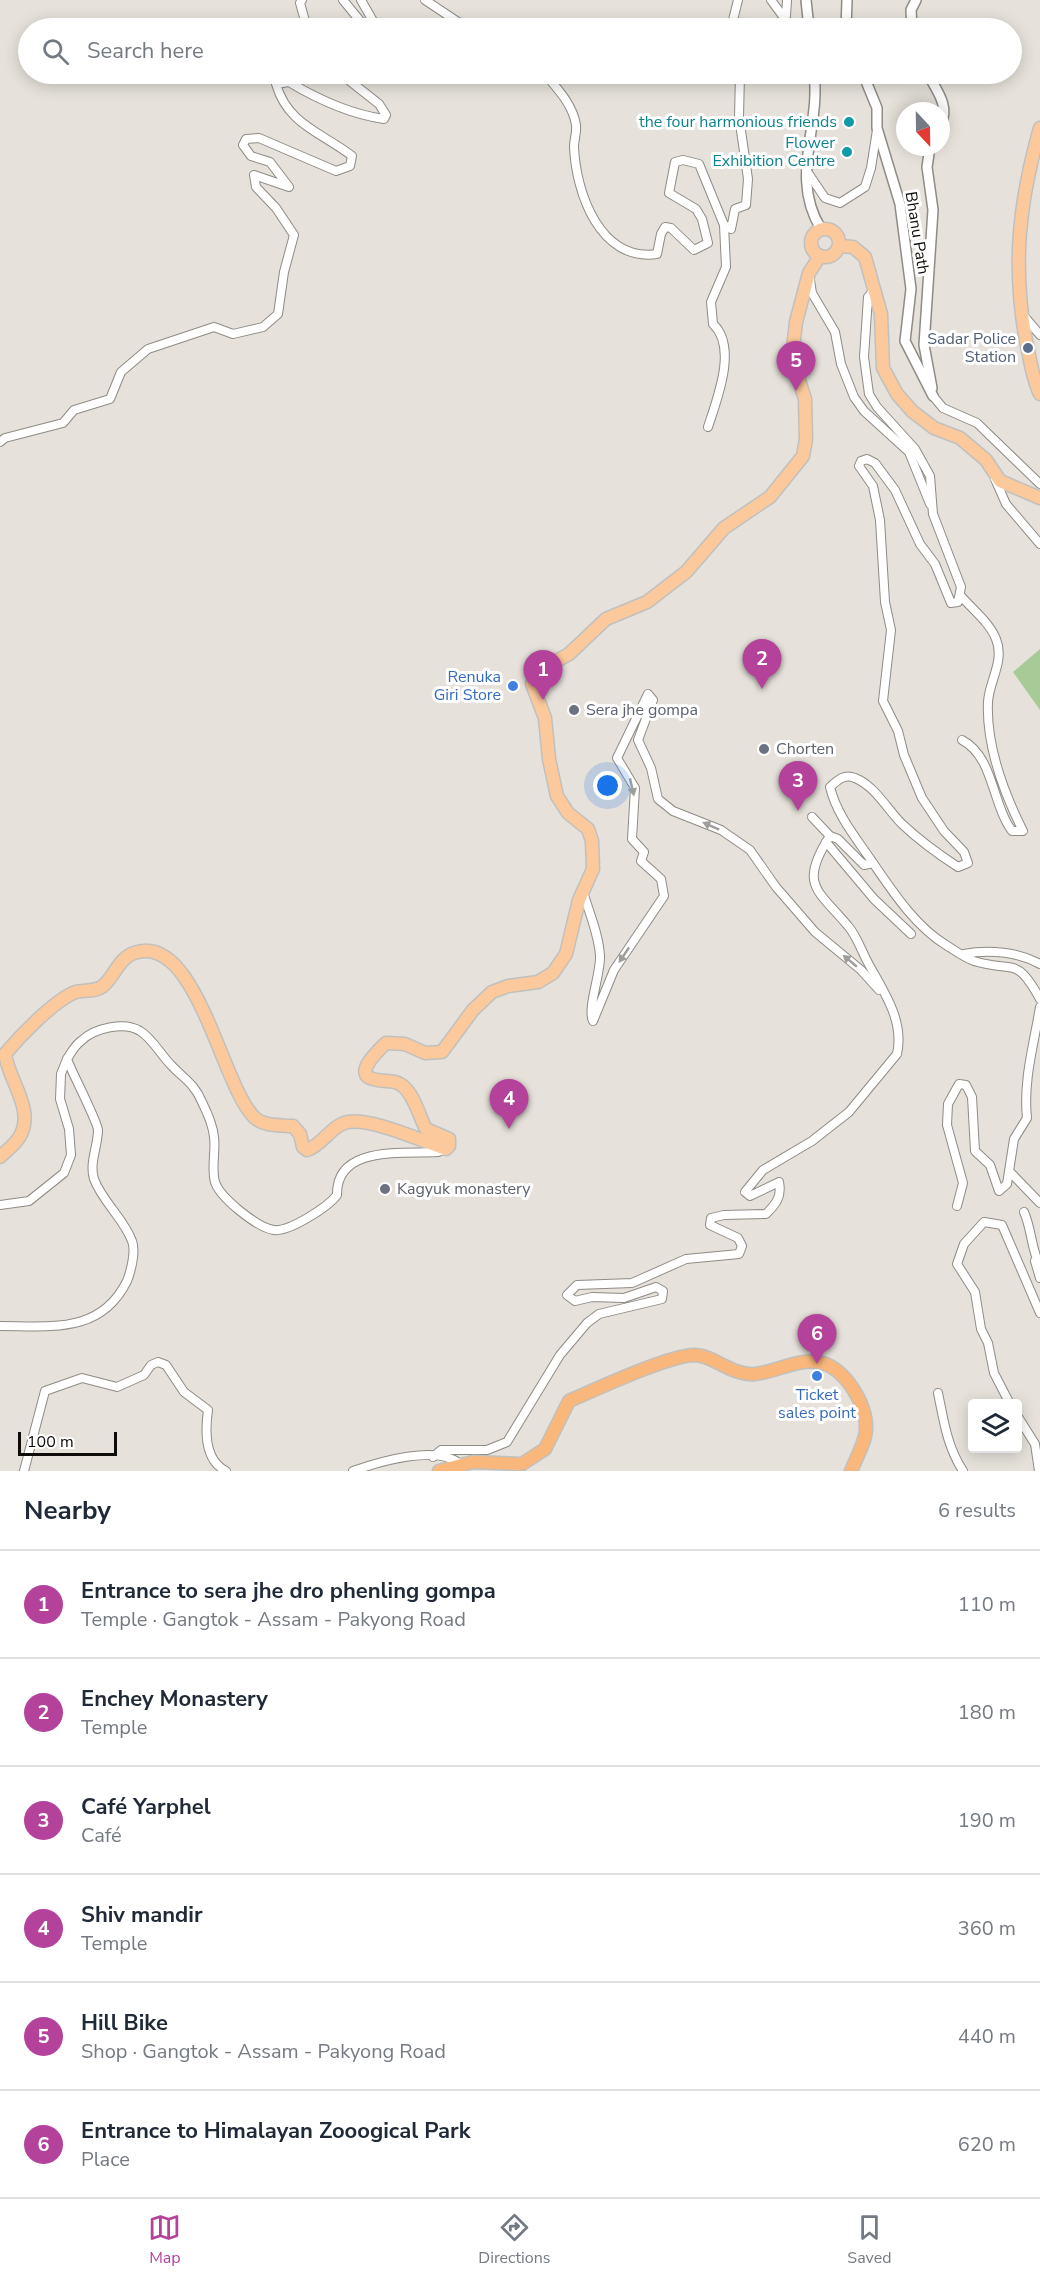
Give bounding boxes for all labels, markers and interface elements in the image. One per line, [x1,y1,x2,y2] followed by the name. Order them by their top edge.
[18,18,1022,84] search box
[39,35,72,68] icon: search
[87,36,204,66] text: Search here
[896,102,950,156] north arrow
[639,111,837,133] place label: the four harmonious friends
[842,115,856,129] marker: the four harmonious friends
[712,132,835,172] place label: Flower Exhibition Centre
[840,145,854,159] marker: Flower Exhibition Centre
[900,190,934,276] street label: Bhanu Path
[927,328,1016,368] place label: Sadar Police Station
[1021,341,1035,355] marker: Sadar Police Station
[776,342,816,391] pin: 5
[742,640,782,689] pin: 2
[524,650,562,700] pin: 1
[434,666,501,706] place label: Renuka Giri Store
[506,679,520,693] marker: Renuka Giri Store
[586,699,698,721] place label: Sera jhe gompa
[567,703,581,717] marker: Sera jhe gompa
[776,738,834,760] place label: Chorten
[757,742,771,756] marker: Chorten
[778,762,818,811] pin: 3
[593,771,622,800] your location
[628,778,638,796] one-way arrow
[702,821,720,831] one-way arrow
[619,947,630,963] one-way arrow
[842,955,857,967] one-way arrow
[490,1080,528,1129] pin: 4
[397,1178,531,1200] place label: Kagyuk monastery
[378,1182,392,1196] marker: Kagyuk monastery
[798,1314,836,1364] pin: 6
[810,1369,824,1383] marker: Ticket sales point
[778,1384,856,1424] place label: Ticket sales point
[968,1399,1022,1453] map controls
[968,1399,1022,1453] button: layers
[18,1429,117,1456] scale bar
[27,1431,74,1453] text: 100 m
[24,1493,111,1528] text: Nearby
[938,1497,1016,1524] text: 6 results
[81,1576,496,1606] text: Entrance to sera jhe dro phenling gompa
[38,1591,50,1618] text: 1
[958,1591,1016,1618] text: 110 m
[81,1606,466,1633] text: Temple · Gangtok - Assam - Pakyong Road
[81,1684,268,1714] text: Enchey Monastery
[38,1699,50,1726] text: 2
[958,1699,1016,1726] text: 180 m
[81,1714,147,1741] text: Temple
[81,1792,211,1822] text: Café Yarphel
[38,1807,50,1834] text: 3
[958,1807,1016,1834] text: 190 m
[81,1822,122,1849] text: Café
[81,1900,203,1930] text: Shiv mandir
[38,1915,50,1942] text: 4
[958,1915,1016,1942] text: 360 m
[81,1930,147,1957] text: Temple
[81,2008,168,2038] text: Hill Bike
[38,2023,50,2050] text: 5
[958,2023,1016,2050] text: 440 m
[81,2038,446,2065] text: Shop · Gangtok - Assam - Pakyong Road
[81,2116,470,2146] text: Entrance to Himalayan Zooogical Park
[38,2131,50,2158] text: 6
[958,2131,1016,2158] text: 620 m
[81,2146,130,2173] text: Place
[148,2211,181,2269] tab: Map
[478,2211,550,2269] tab: Directions
[847,2211,892,2269] tab: Saved

